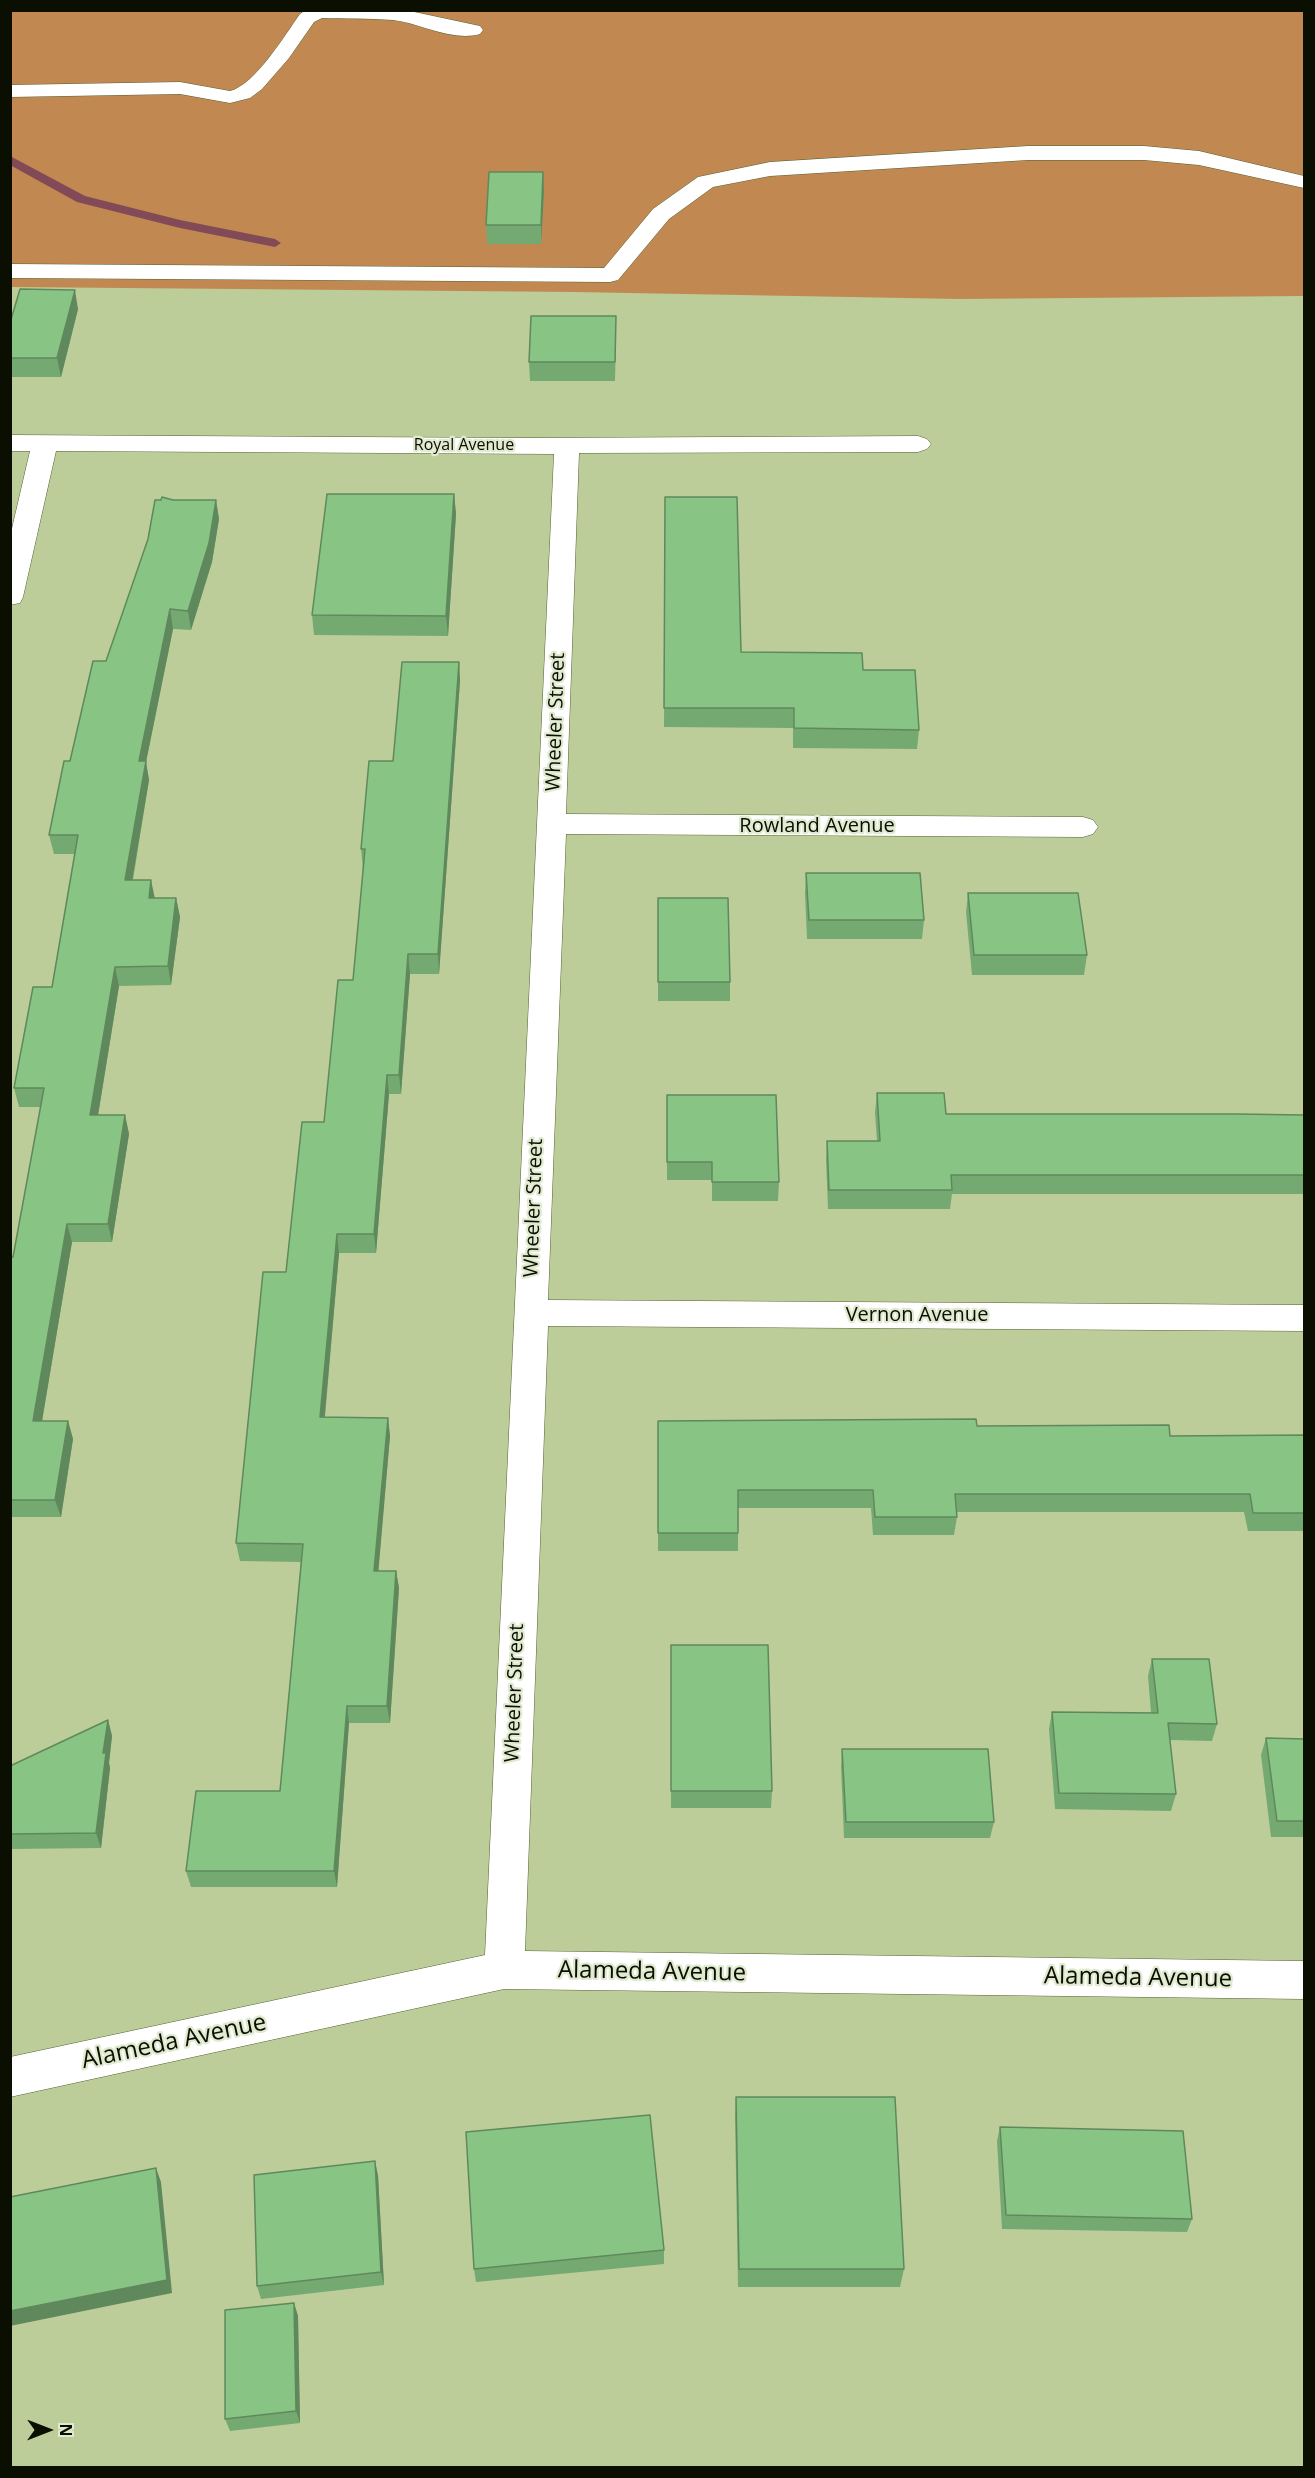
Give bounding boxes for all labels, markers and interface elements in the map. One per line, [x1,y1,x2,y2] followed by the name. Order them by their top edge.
[414,435,514,455] street label: Royal Avenue
[542,652,570,792] street label: Wheeler Street
[739,814,895,838] street label: Rowland Avenue
[520,1138,548,1278] street label: Wheeler Street
[846,1303,988,1327] street label: Vernon Avenue
[501,1623,529,1763] street label: Wheeler Street
[558,1956,746,1988] street label: Alameda Avenue
[1044,1962,1232,1994] street label: Alameda Avenue
[79,2008,269,2076] street label: Alameda Avenue
[18,2400,78,2460] north arrow
[55,2423,77,2437] text: N

